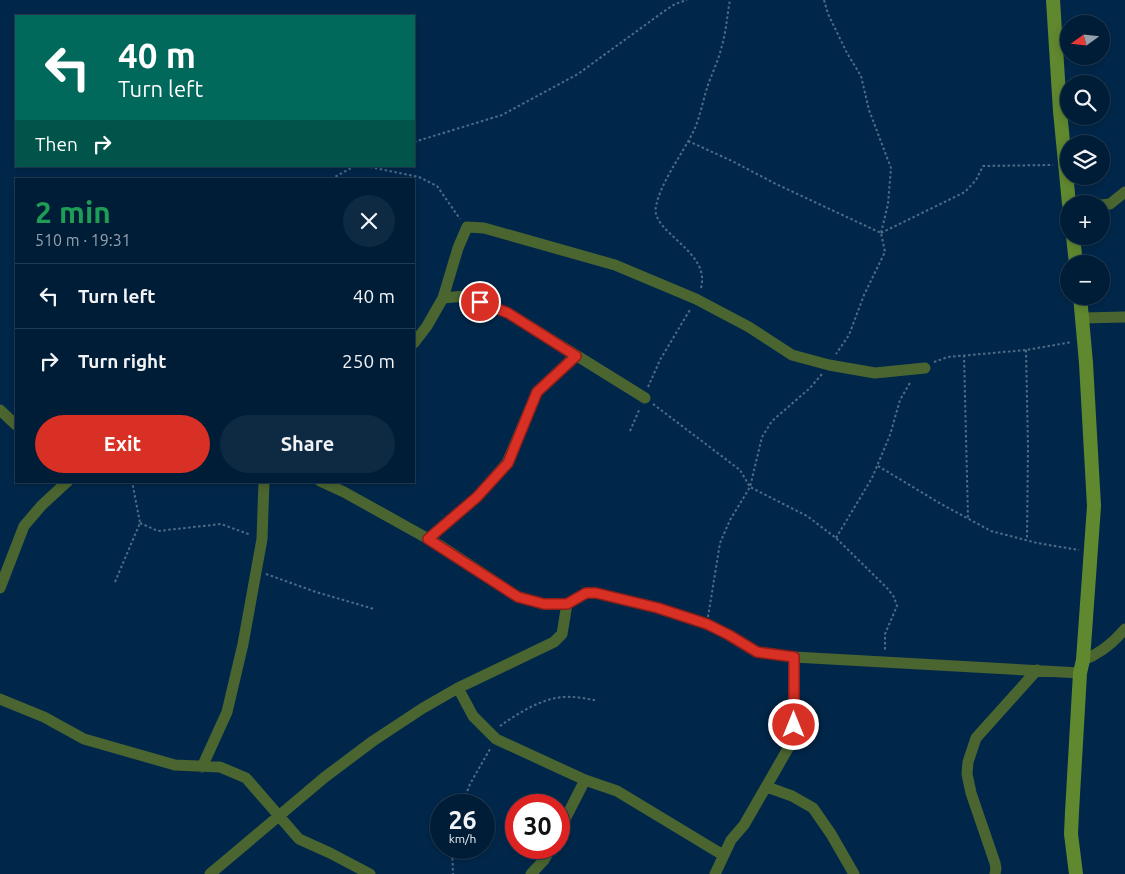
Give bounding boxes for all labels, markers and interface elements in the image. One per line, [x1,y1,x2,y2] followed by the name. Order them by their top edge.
[1060,15,1110,65] north arrow
[1060,15,1110,305] map controls
[35,35,100,100] icon: left
[118,35,196,75] text: 40 m
[1060,75,1110,125] button: search
[118,76,203,101] text: Turn left
[88,130,116,158] icon: right
[35,133,78,155] text: Then
[1060,135,1110,185] button: layers
[35,195,111,229] text: 2 min
[343,195,395,247] button: close
[1060,195,1110,245] button: +
[35,231,131,249] text: 510 m · 19:31
[1060,255,1110,305] button: −
[459,281,501,323] pin
[35,282,63,310] icon: left
[78,285,156,307] text: Turn left
[353,285,395,307] text: 40 m
[466,288,494,316] icon: arrive
[35,347,63,375] icon: right
[78,350,166,372] text: Turn right
[342,350,395,372] text: 250 m
[35,415,210,473] button: Exit
[220,415,395,473] button: Share
[767,698,819,750] position arrow
[505,794,570,859] speed limit sign: 30
[448,806,477,834] text: 26
[449,832,476,845] text: km/h

